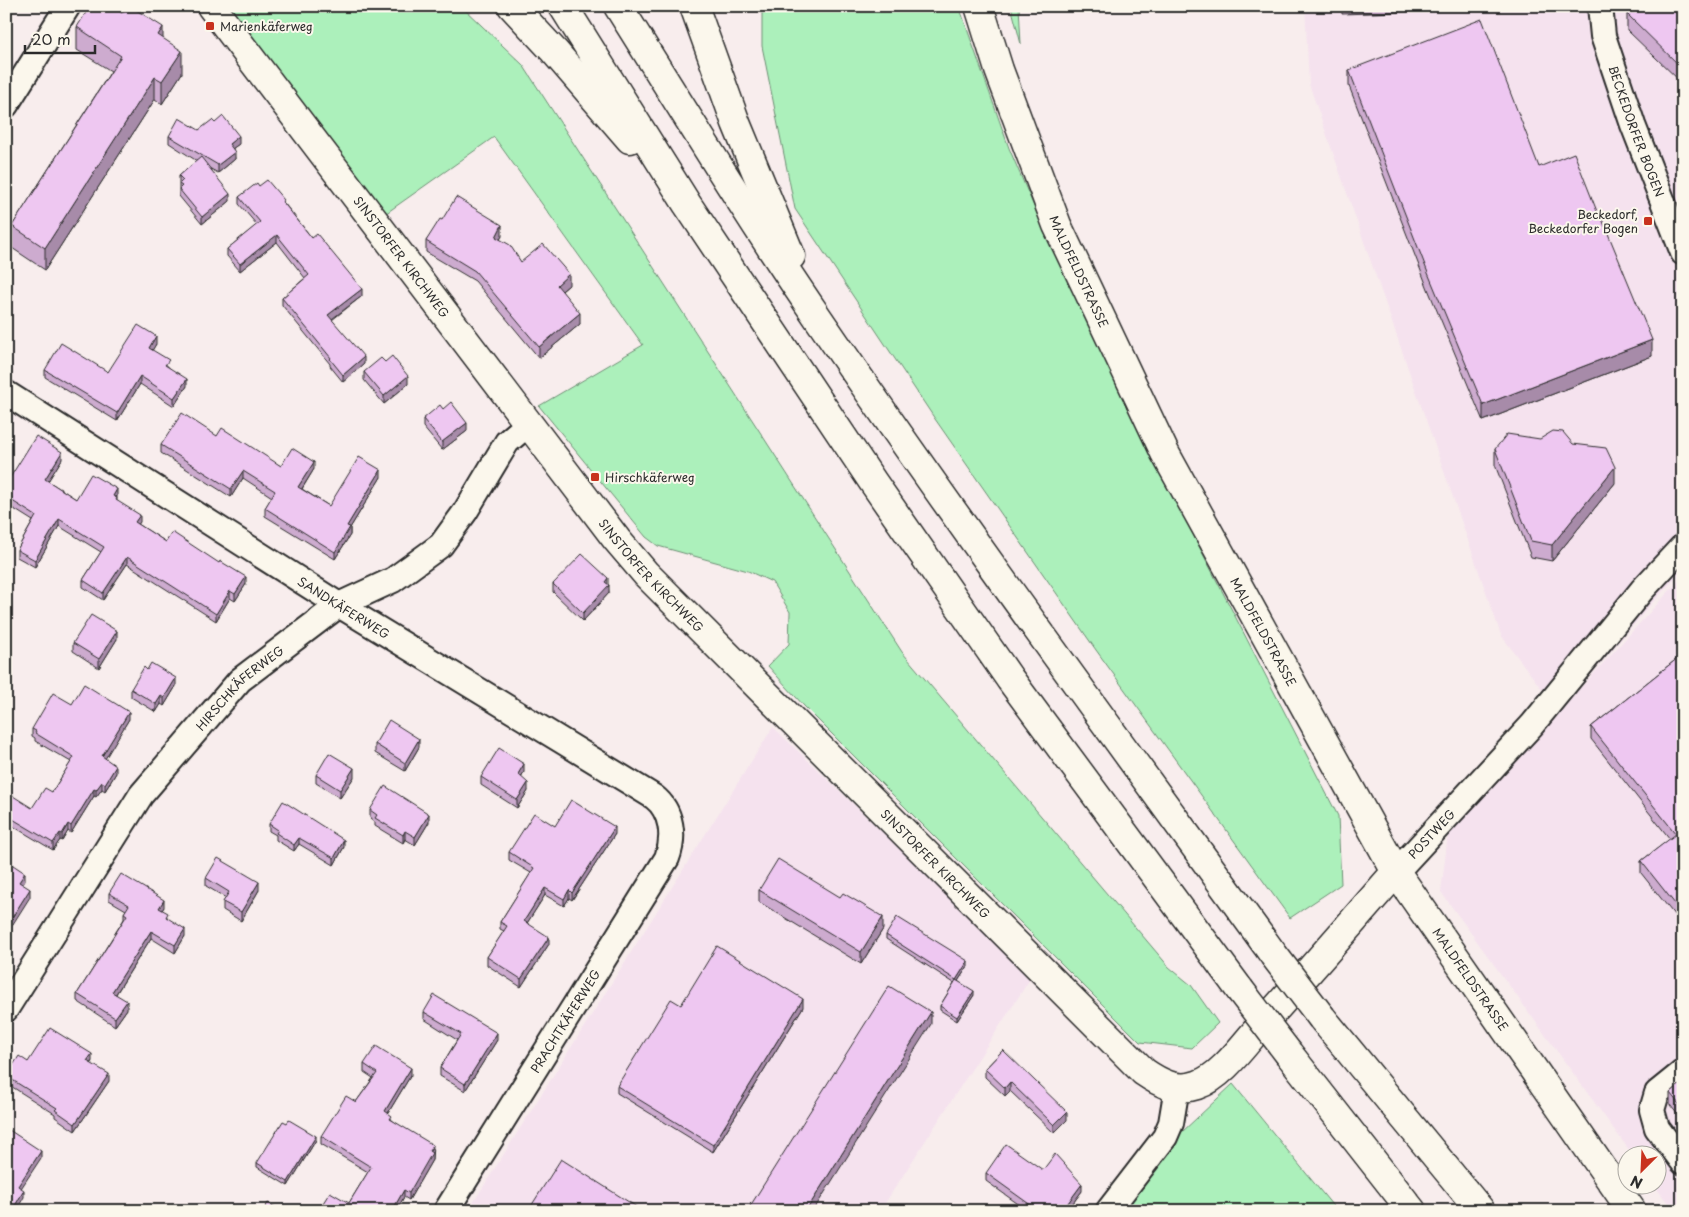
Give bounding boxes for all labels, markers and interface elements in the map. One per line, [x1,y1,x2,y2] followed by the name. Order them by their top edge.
[220,17,313,35] place label: Marienkäferweg
[204,20,216,32] marker: Marienkäferweg
[25,22,95,54] scale bar
[32,27,71,50] text: 20 m
[1604,63,1669,200] street label: BECKEDORFER BOGEN
[350,192,454,321] street label: SINSTORFER KIRCHWEG
[1528,205,1638,237] place label: Beckedorf, Beckedorfer Bogen
[1045,213,1113,331] street label: MALDFELDSTRASSE
[1642,215,1654,227] marker: Beckedorf, Beckedorfer Bogen
[605,468,695,486] place label: Hirschkäferweg
[589,471,601,483] marker: Hirschkäferweg
[595,515,708,636] street label: SINSTORFER KIRCHWEG
[294,572,393,643] street label: SANDKÄFERWEG
[1226,574,1301,690] street label: MALDFELDSTRASSE
[191,641,287,734] street label: HIRSCHKÄFERWEG
[877,805,994,922] street label: SINSTORFER KIRCHWEG
[1404,805,1459,863] street label: POSTWEG
[1428,924,1513,1035] street label: MALDFELDSTRASSE
[526,966,604,1076] street label: PRACHTKÄFERWEG
[1616,1144,1666,1194] north arrow
[1627,1170,1646,1194] text: N

